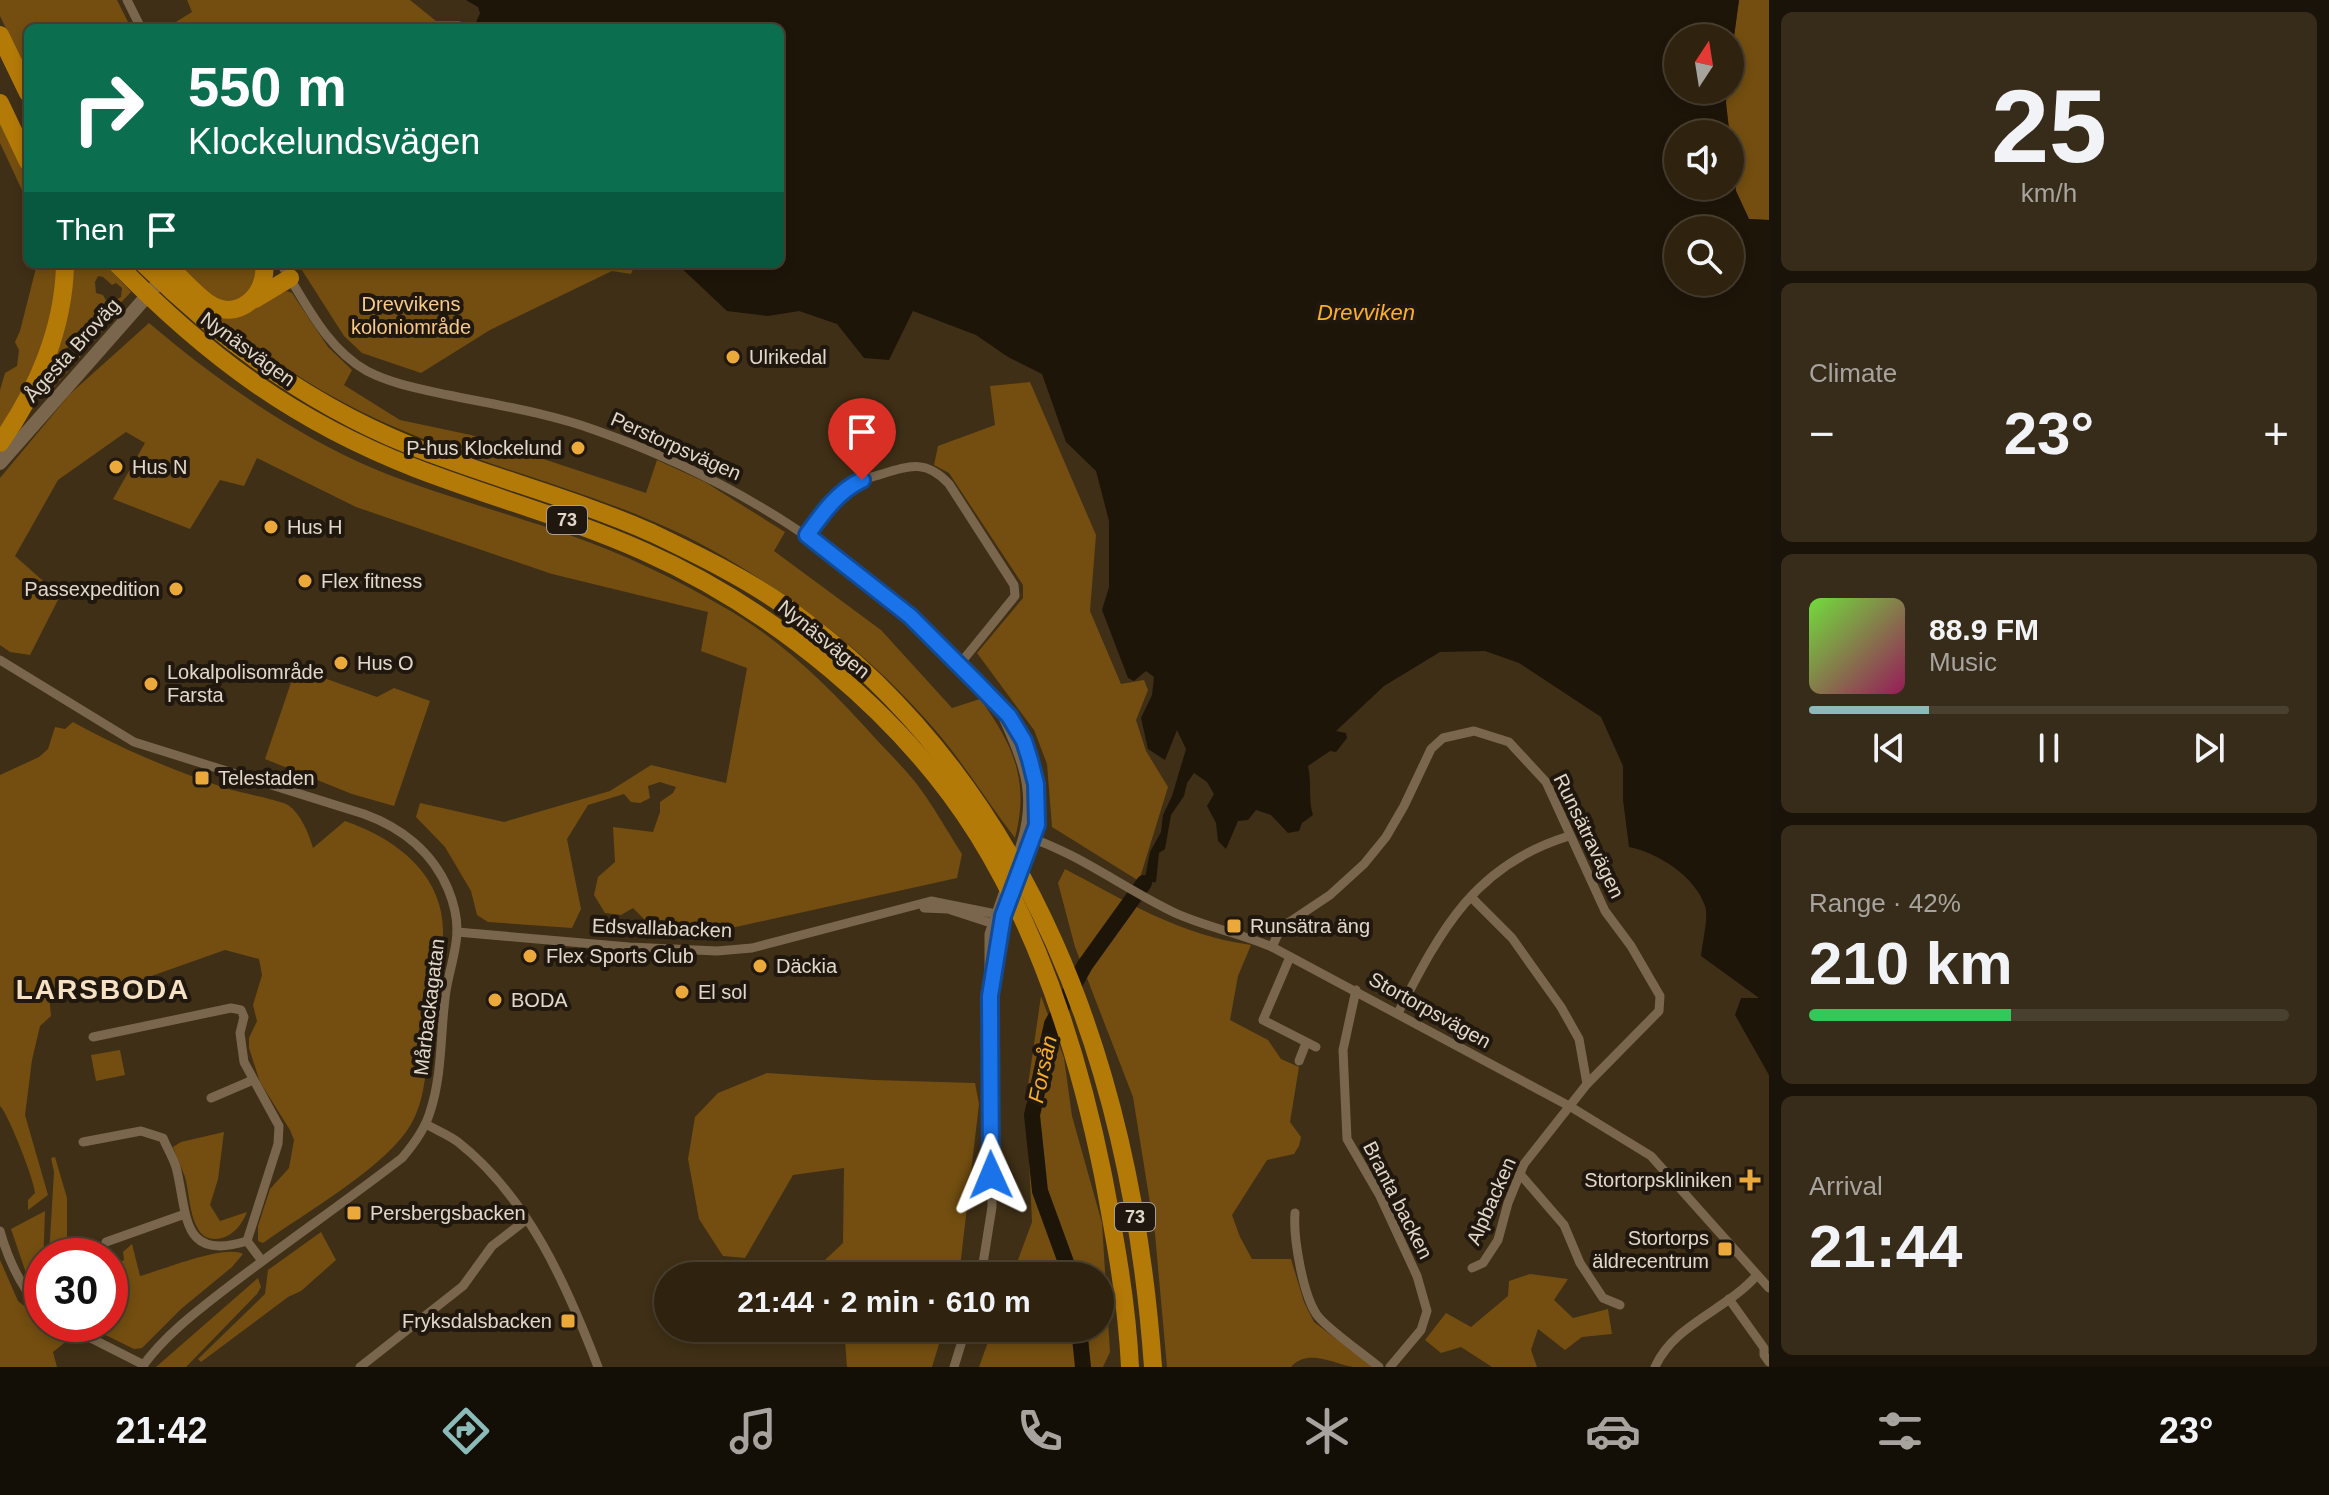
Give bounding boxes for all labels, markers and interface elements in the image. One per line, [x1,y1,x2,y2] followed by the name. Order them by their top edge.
[1664,24,1744,104] north arrow
[1664,24,1744,296] map controls
[188,55,347,118] text: 550 m
[56,56,160,160] icon: right
[1991,68,2107,184] text: 25
[1664,120,1744,200] button: sound
[188,121,480,162] text: Klockelundsvägen
[2021,178,2077,208] text: km/h
[140,208,184,252] icon: arrive
[56,213,124,246] text: Then
[1664,216,1744,296] button: search
[351,293,471,338] park label: Drevvikens koloniområde
[20,294,124,406] street label: Ågesta Broväg
[1317,300,1415,325] water label: Drevviken
[197,307,299,391] street label: Nynäsvägen
[749,346,827,368] place label: Ulrikedal
[724,348,742,366] marker: Ulrikedal
[1809,358,1897,388] text: Climate
[828,398,896,480] pin
[2004,400,2094,467] text: 23°
[608,407,744,485] street label: Perstorpsvägen
[1809,409,1835,458] text: −
[2263,409,2289,458] text: +
[840,410,884,454] icon: arrive
[406,437,562,459] place label: P-hus Klockelund
[569,439,587,457] marker: P-hus Klockelund
[132,456,188,478] place label: Hus N
[107,458,125,476] marker: Hus N
[547,506,587,534] road number: 73
[287,516,343,538] place label: Hus H
[262,518,280,536] marker: Hus H
[321,570,422,592] place label: Flex fitness
[296,572,314,590] marker: Flex fitness
[24,578,160,600] place label: Passexpedition
[167,580,185,598] marker: Passexpedition
[774,595,874,683] street label: Nynäsvägen
[1929,613,2039,646] text: 88.9 FM
[1929,647,1997,677] text: Music
[357,652,414,674] place label: Hus O
[332,654,350,672] marker: Hus O
[167,661,324,706] place label: Lokalpolisområde Farsta
[142,675,160,693] marker: Lokalpolisområde Farsta
[1867,726,1911,770] icon: previous
[2027,726,2071,770] icon: pause
[2187,726,2231,770] icon: next
[218,767,315,789] place label: Telestaden
[193,769,211,787] marker: Telestaden
[1549,770,1629,902] street label: Runsätravägen
[1809,888,1961,918] text: Range · 42%
[592,915,732,941] street label: Edsvallabacken
[1250,915,1370,937] place label: Runsätra äng
[1225,917,1243,935] marker: Runsätra äng
[1809,930,2013,997] text: 210 km
[410,937,448,1077] street label: Mårbackagatan
[546,945,694,967] place label: Flex Sports Club
[521,947,539,965] marker: Flex Sports Club
[776,955,838,977] place label: Däckia
[751,957,769,975] marker: Däckia
[1365,967,1495,1053] street label: Stortorpsvägen
[16,974,190,1005] district label: LARSBODA
[698,981,747,1003] place label: El sol
[673,983,691,1001] marker: El sol
[511,989,568,1011] place label: BODA
[486,991,504,1009] marker: BODA
[1023,1033,1062,1105] water label: Forsån
[949,1133,1033,1217] position arrow
[1359,1138,1437,1262] street label: Branta backen
[1462,1154,1520,1248] street label: Alpbacken
[1584,1169,1732,1191] place label: Stortorpskliniken
[1739,1169,1761,1191] marker: Stortorpskliniken
[1809,1171,1883,1201] text: Arrival
[370,1202,526,1224] place label: Persbergsbacken
[1115,1203,1155,1231] road number: 73
[345,1204,363,1222] marker: Persbergsbacken
[1809,1213,1962,1280] text: 21:44
[1592,1227,1709,1272] place label: Stortorps äldrecentrum
[24,1238,128,1342] speed limit sign: 30
[1716,1240,1734,1258] marker: Stortorps äldrecentrum
[737,1285,1031,1318] text: 21:44 · 2 min · 610 m
[402,1310,552,1332] place label: Fryksdalsbacken
[559,1312,577,1330] marker: Fryksdalsbacken
[438,1403,494,1459] icon: directions
[725,1403,781,1459] icon: music
[1012,1403,1068,1459] icon: phone
[1299,1403,1355,1459] icon: climate
[1585,1403,1641,1459] icon: car
[1872,1403,1928,1459] icon: filters
[115,1410,207,1451] text: 21:42
[2159,1410,2214,1451] text: 23°

